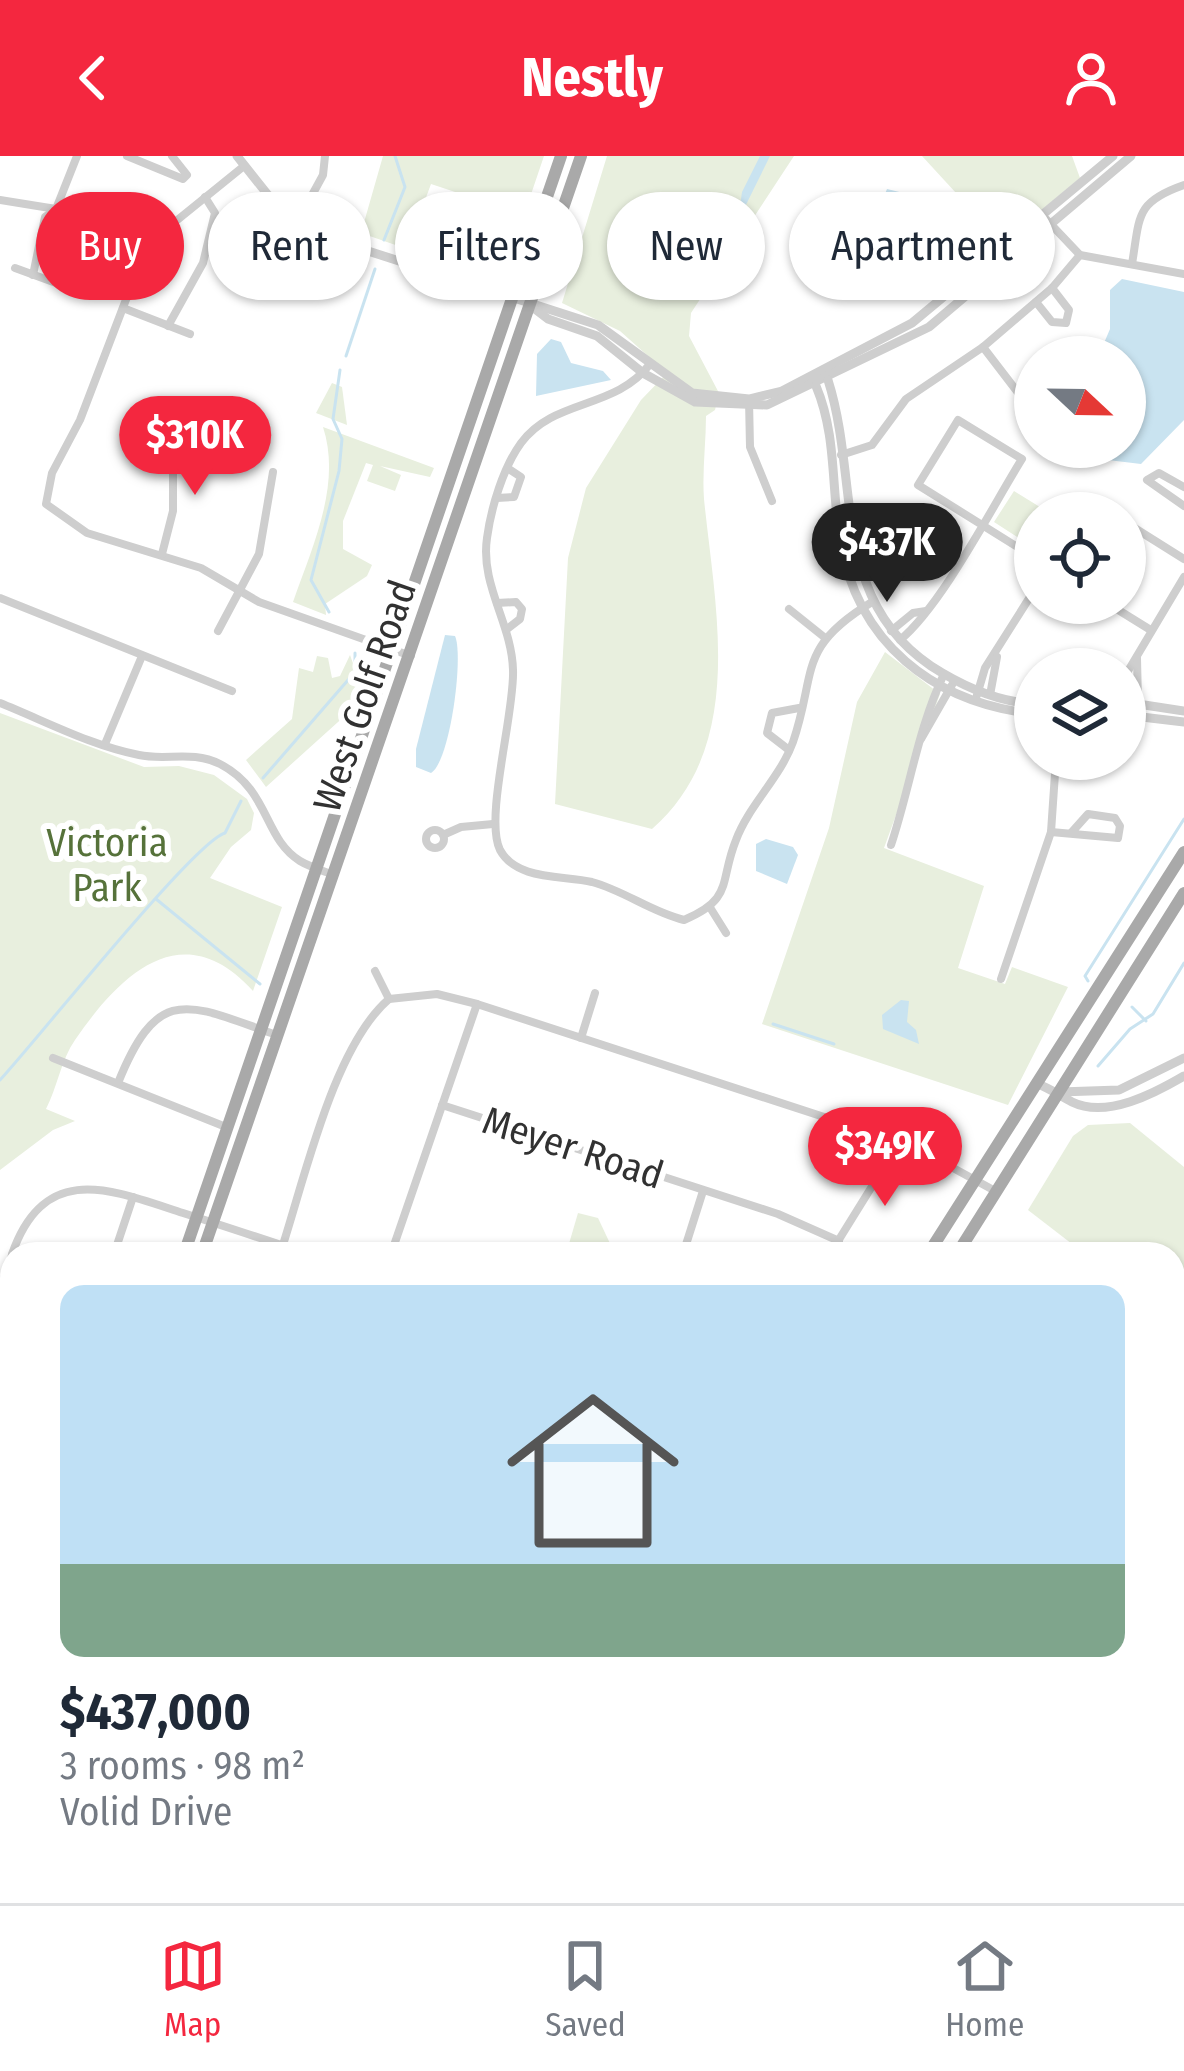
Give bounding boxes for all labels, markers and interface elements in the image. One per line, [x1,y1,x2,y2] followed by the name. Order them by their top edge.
[60,45,126,111] icon: back
[1058,45,1124,111] icon: person
[521,46,663,110] text: Nestly
[36,192,184,300] chip: Buy
[208,192,371,300] chip: Rent
[395,192,583,300] chip: Filters
[607,192,765,300] chip: New
[789,192,1055,300] chip: Apartment
[1014,336,1146,468] north arrow
[1014,336,1146,780] map controls
[111,396,279,498] pin: $310K
[146,412,244,458] text: $310K
[1014,492,1146,624] button: locate
[803,503,971,605] pin: $437K
[839,519,935,565] text: $437K
[304,574,426,818] street label: West Golf Road
[1014,648,1146,780] button: layers
[46,820,168,911] park label: Victoria Park
[477,1097,669,1199] street label: Meyer Road
[801,1107,969,1209] pin: $349K
[835,1123,935,1169] text: $349K
[485,1363,701,1579] icon: home
[60,1681,251,1743] text: $437,000
[60,1743,305,1789] text: 3 rooms · 98 m²
[60,1789,232,1835] text: Volid Drive
[160,1933,226,2045] tab: Map
[545,1933,626,2045] tab: Saved
[945,1933,1024,2045] tab: Home

